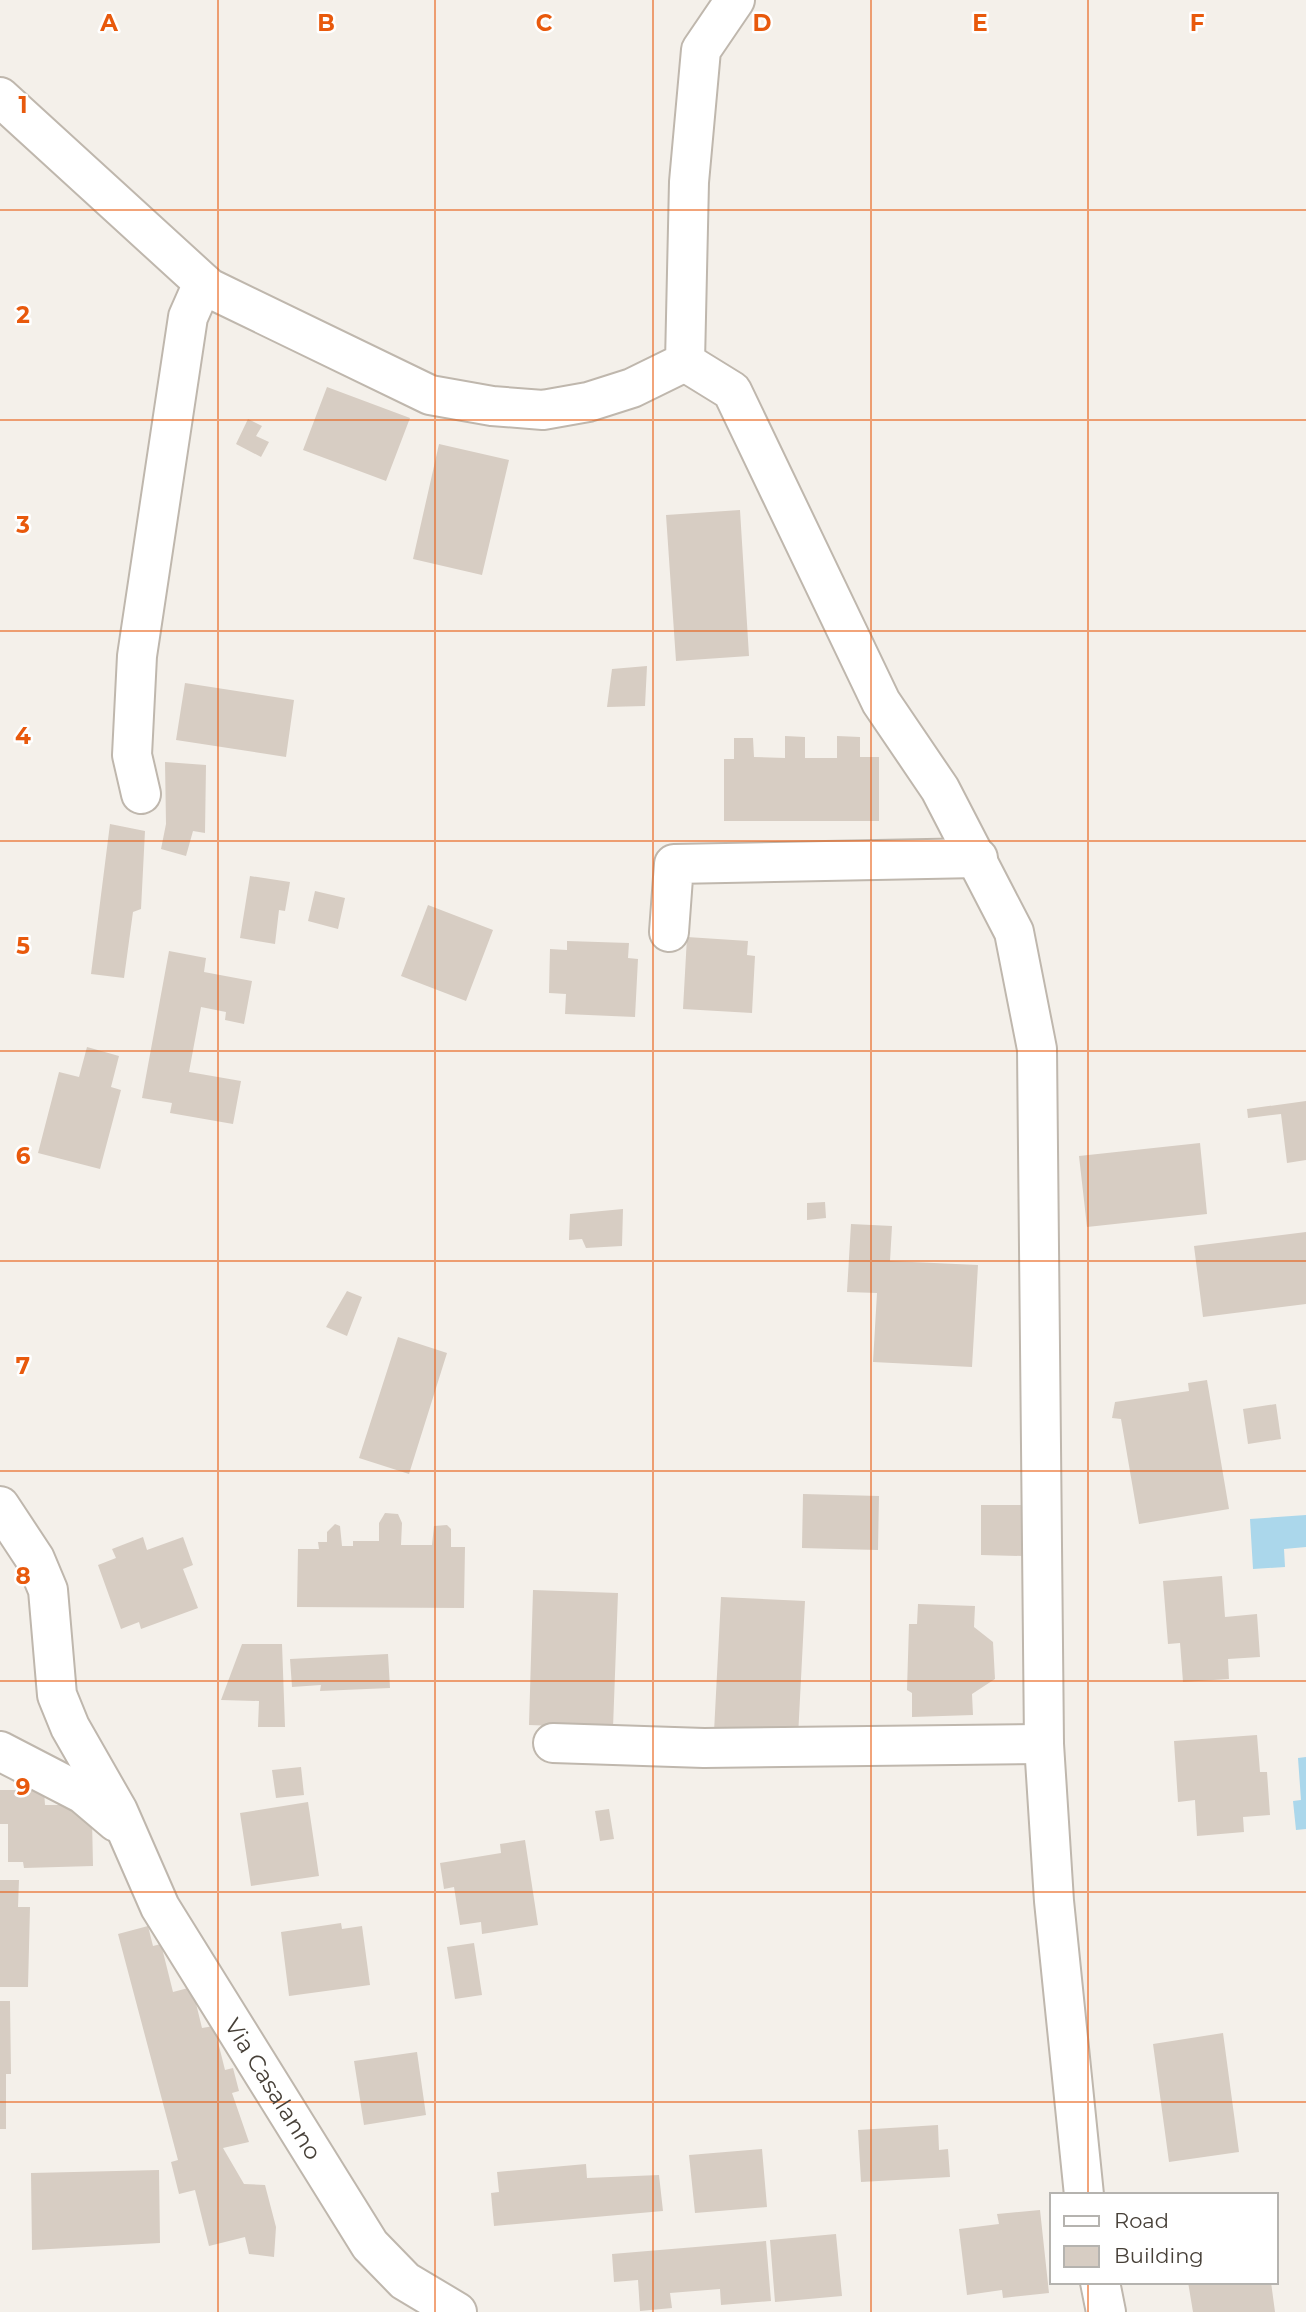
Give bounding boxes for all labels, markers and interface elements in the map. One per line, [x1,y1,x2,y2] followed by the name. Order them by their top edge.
[99,9,118,37] text: A
[317,9,335,37] text: B
[536,9,553,37] text: C
[753,9,772,37] text: D
[972,9,988,37] text: E
[1190,9,1205,37] text: F
[18,91,28,119] text: 1
[16,301,30,329] text: 2
[15,511,30,539] text: 3
[15,722,31,750] text: 4
[16,932,30,960] text: 5
[16,1142,31,1170] text: 6
[16,1352,30,1380] text: 7
[15,1562,31,1590] text: 8
[16,1773,30,1801] text: 9
[219,2013,328,2165] street label: Via Casalanno
[1050,2193,1278,2284] legend
[1114,2208,1169,2233] text: Road
[1114,2243,1204,2268] text: Building

